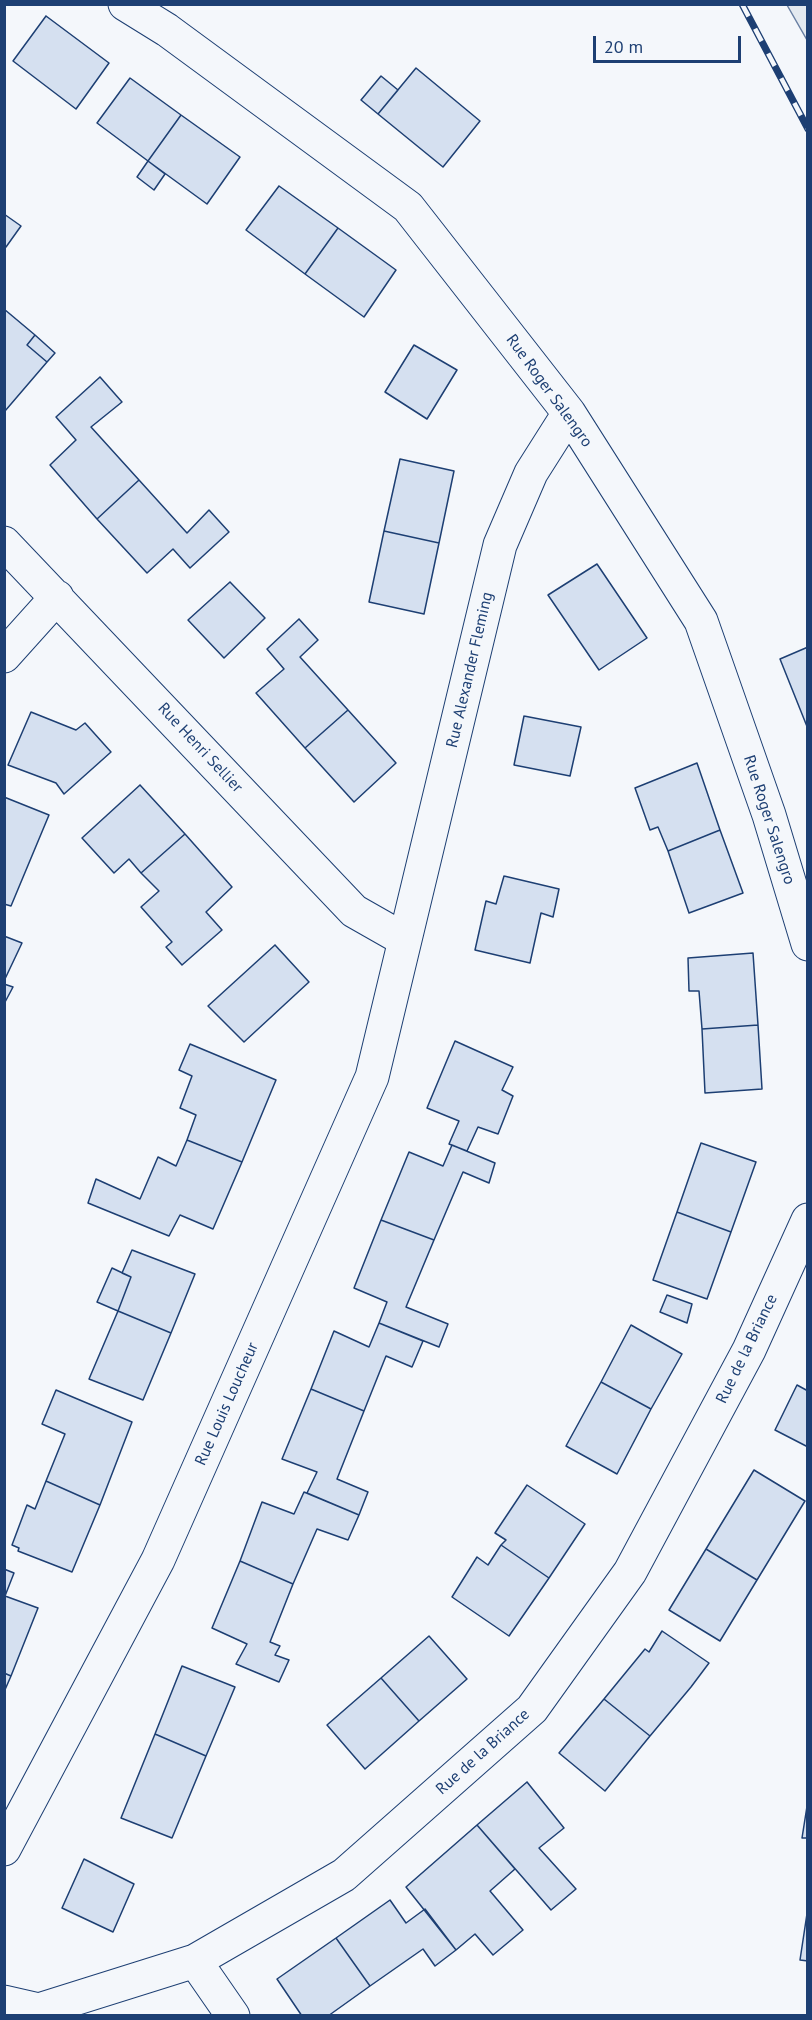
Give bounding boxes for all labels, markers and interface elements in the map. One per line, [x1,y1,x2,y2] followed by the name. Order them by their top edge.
[596,24,744,62] scale bar
[604,35,643,58] text: 20 m
[502,331,596,451] street label: Rue Roger Salengro
[443,590,497,750] street label: Rue Alexander Fleming
[153,699,247,797] street label: Rue Henri Sellier
[739,753,799,887] street label: Rue Roger Salengro
[712,1291,782,1407] street label: Rue de la Briance
[191,1339,263,1469] street label: Rue Louis Loucheur
[432,1705,534,1799] street label: Rue de la Briance

